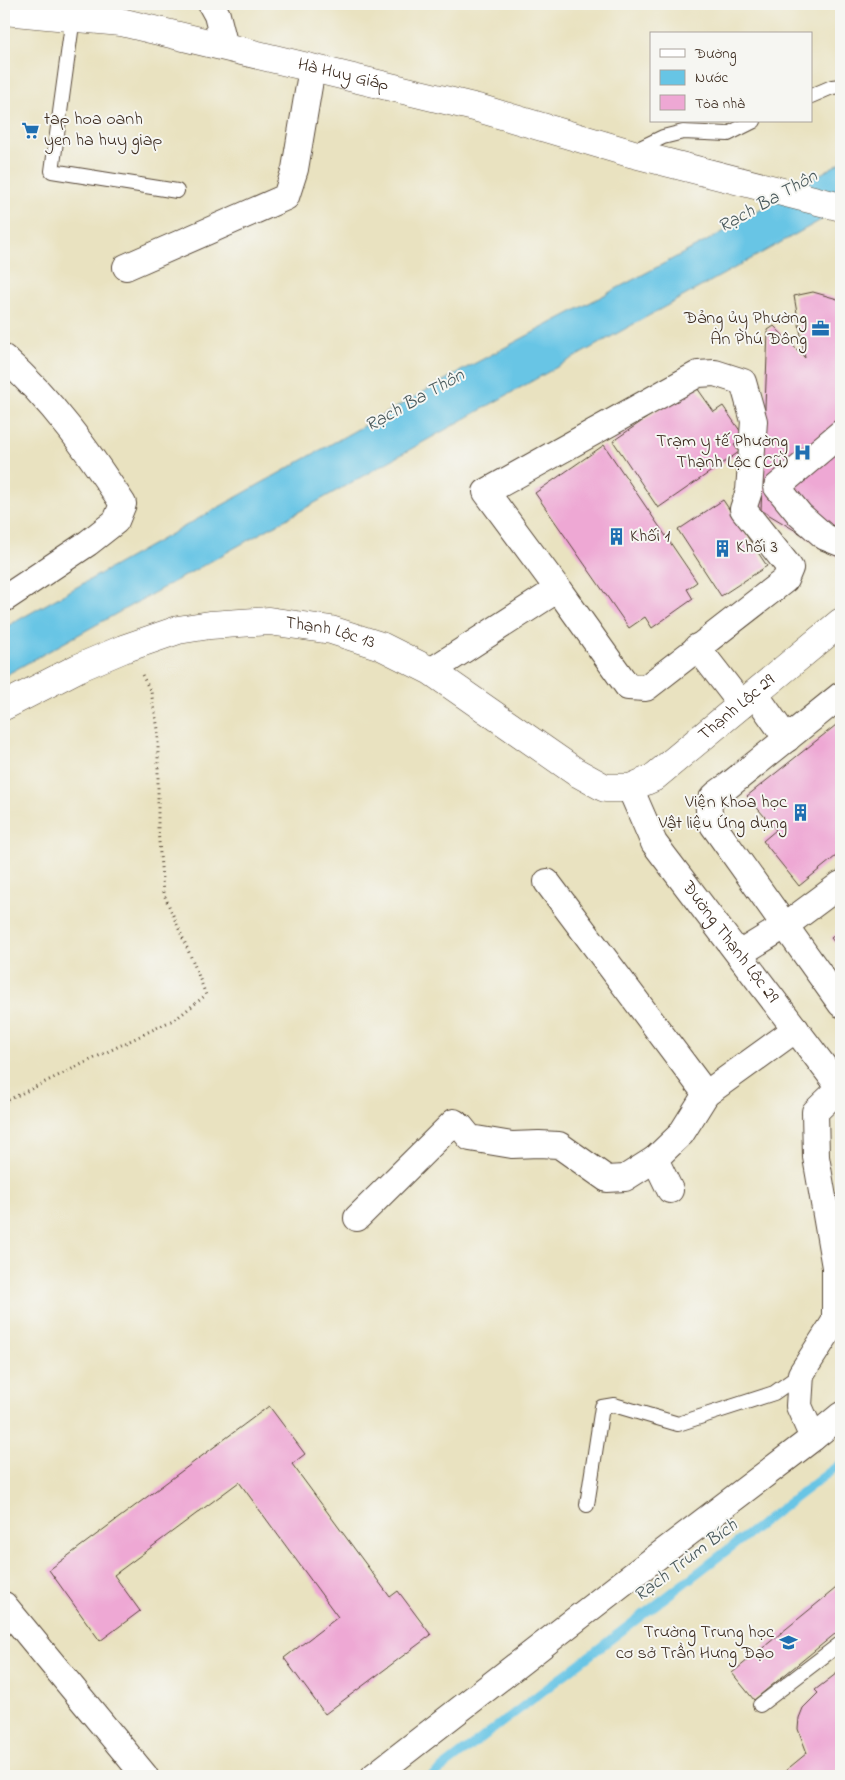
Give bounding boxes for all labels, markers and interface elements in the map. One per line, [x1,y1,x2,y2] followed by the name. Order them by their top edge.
[650,32,812,122] legend
[694,43,737,66] text: Đường
[295,52,391,99] street label: Hà Huy Giáp
[695,67,728,89] text: Nước
[695,93,745,115] text: Tòa nhà
[44,107,163,155] place label: tap hoa oanh yen ha huy giap
[20,120,40,140] supermarket icon: tap hoa oanh yen ha huy giap
[713,163,823,240] water label: Rạch Ba Thôn
[683,306,807,354] place label: Đảng ủy Phường An Phú Đông
[811,319,831,339] office icon: Đảng ủy Phường An Phú Đông
[360,362,470,439] water label: Rạch Ba Thôn
[656,429,788,476] place label: Trạm y tế Phường Thạnh Lộc (Cũ)
[792,442,812,462] hospital icon: Trạm y tế Phường Thạnh Lộc (Cũ)
[630,524,670,550] place label: Khối 1
[606,527,626,547] building icon: Khối 1
[736,535,778,561] place label: Khối 3
[712,538,732,558] building icon: Khối 3
[283,610,378,656] street label: Thạnh Lộc 13
[693,668,782,748] street label: Thạnh Lộc 29
[657,790,787,838] place label: Viện Khoa học Vật liệu Ứng dụng
[791,803,811,823] building icon: Viện Khoa học Vật liệu Ứng dụng
[674,875,785,1009] street label: Đường Thạnh Lộc 29
[628,1512,744,1609] water label: Rạch Trùm Bích
[616,1620,774,1668] place label: Trường Trung học cơ sở Trần Hưng Đạo
[778,1633,798,1653] school or university icon: Trường Trung học cơ sở Trần Hưng Đạo

